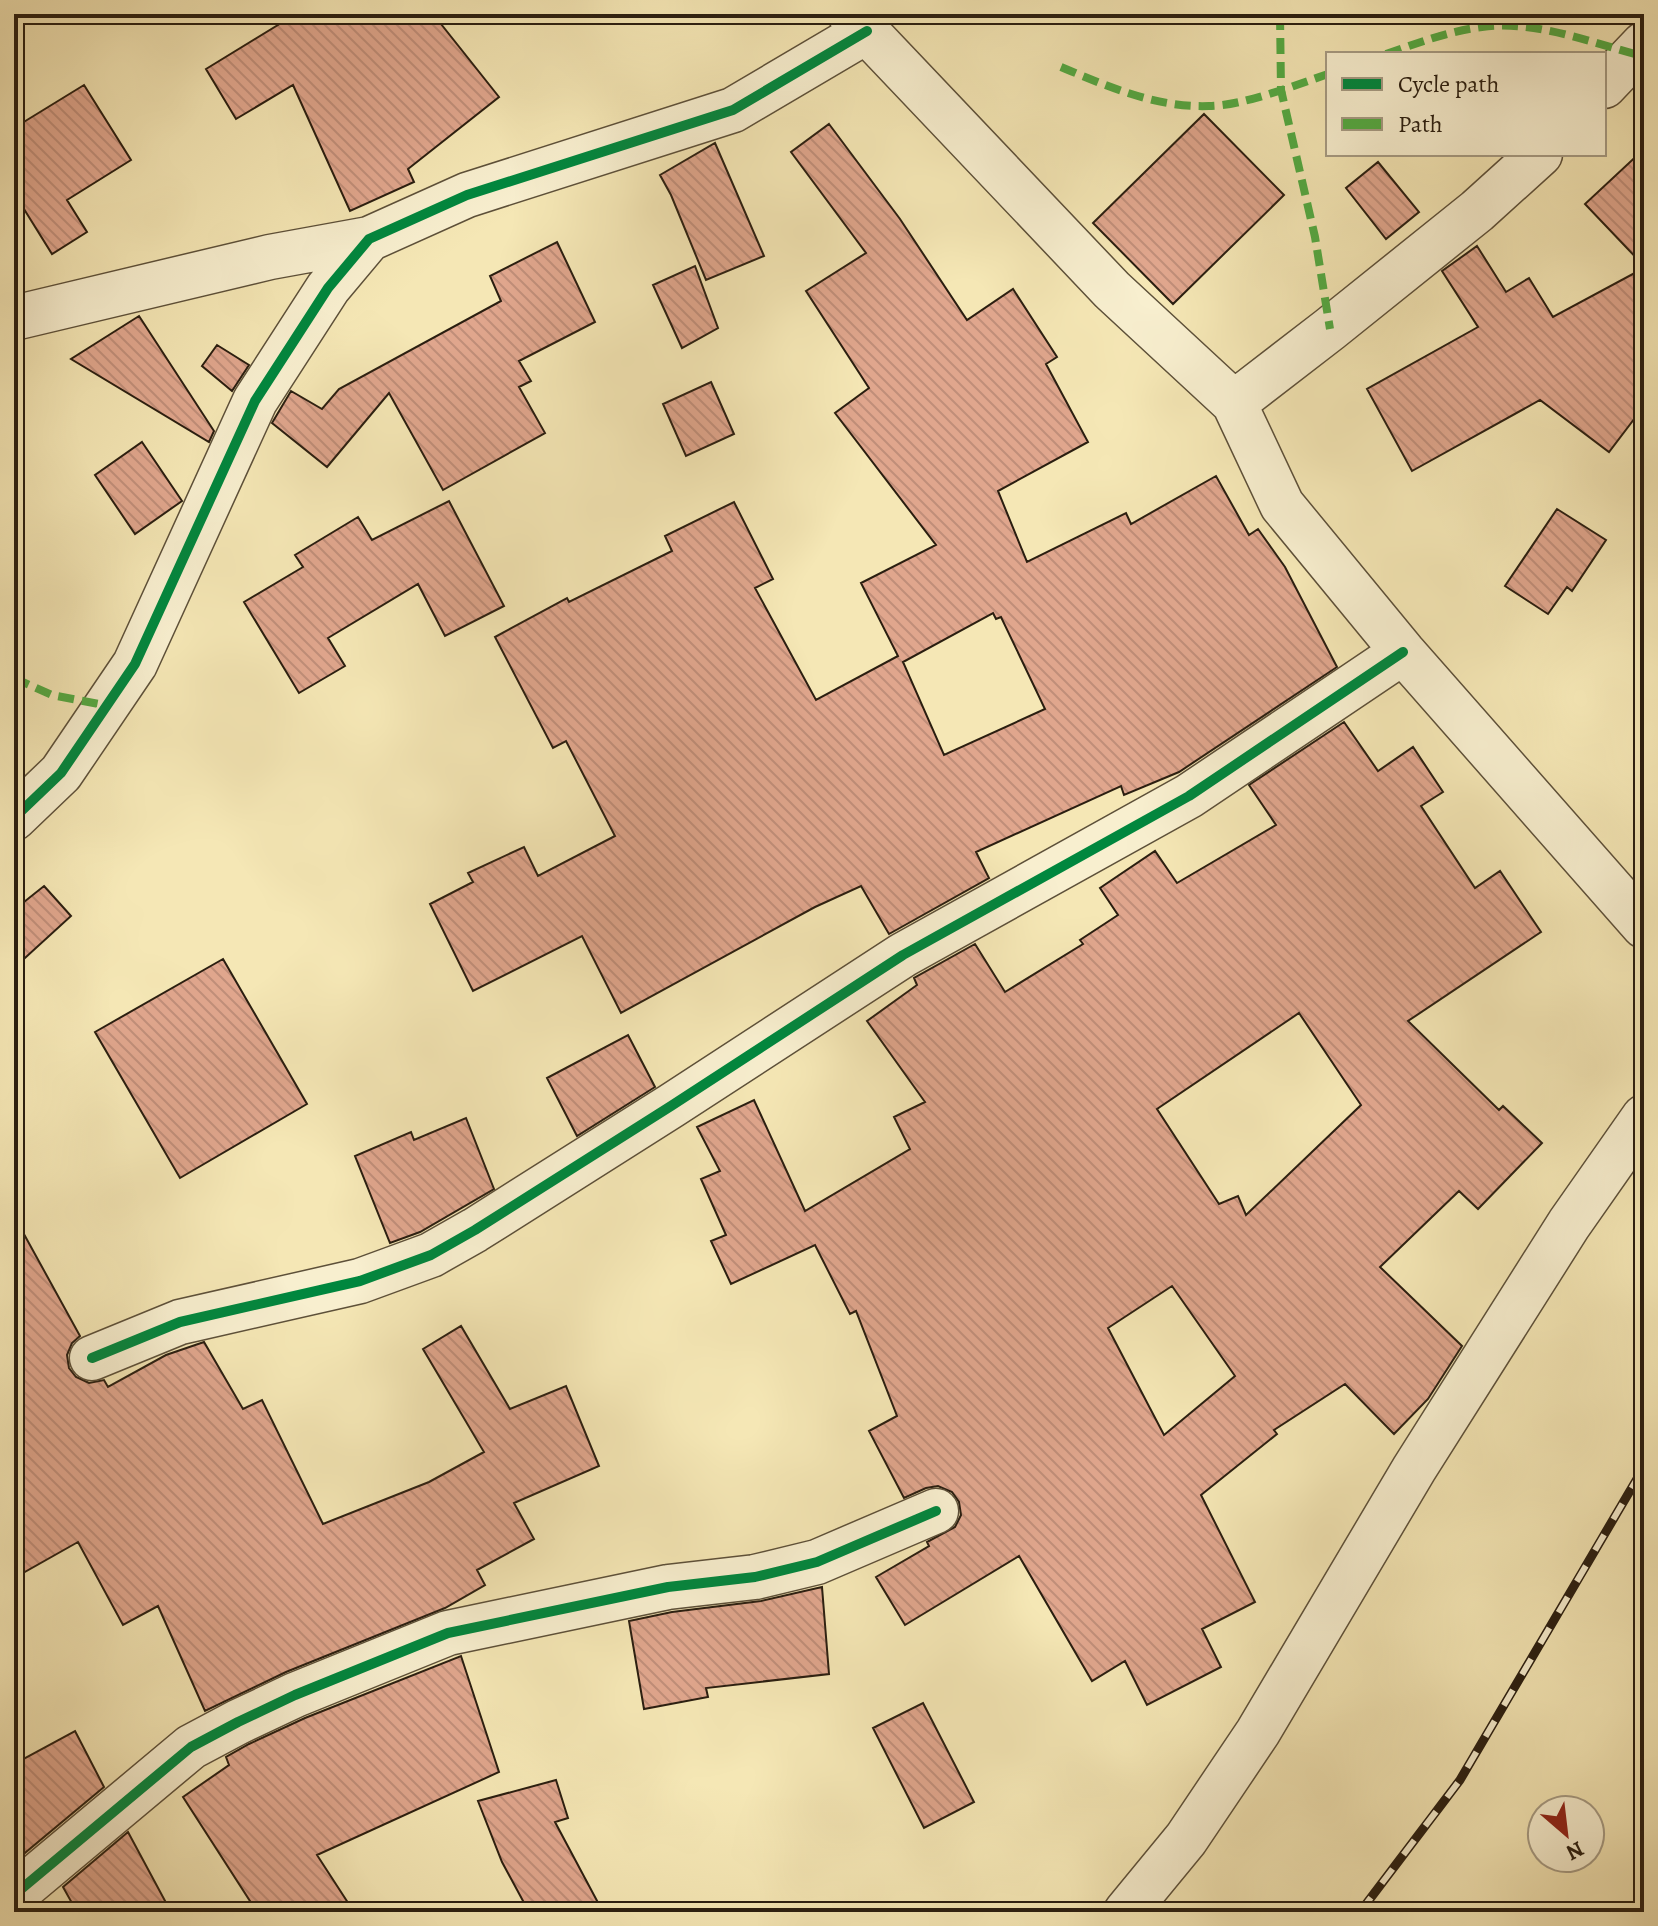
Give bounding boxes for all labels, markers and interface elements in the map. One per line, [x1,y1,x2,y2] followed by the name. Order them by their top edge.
[1326,52,1606,156] legend
[1398,68,1499,100] text: Cycle path
[1398,108,1443,140] text: Path
[1526,1794,1606,1874] north arrow
[1561,1834,1589,1868] text: N

